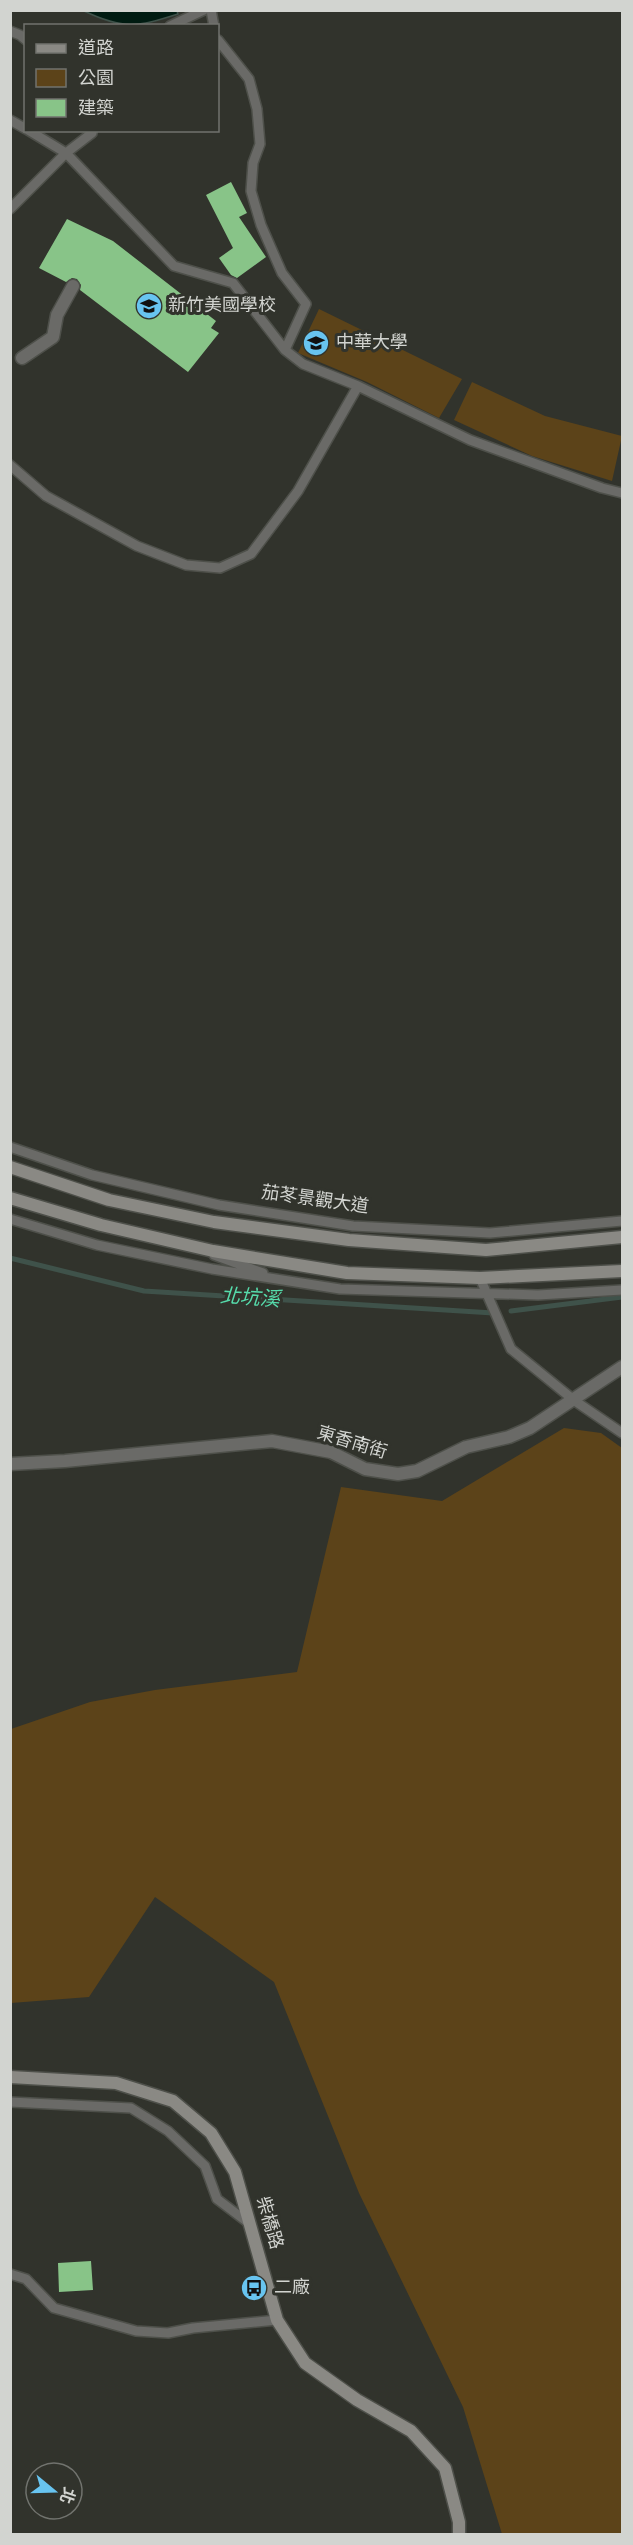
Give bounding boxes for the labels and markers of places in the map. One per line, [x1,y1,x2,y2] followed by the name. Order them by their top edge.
[134,291,164,321] school or university icon: 新竹美國學校
[168,295,276,315] place label: 新竹美國學校
[301,328,331,358] school or university icon: 中華大學
[336,332,408,352] place label: 中華大學
[239,2273,269,2303] bus stop icon: 二廠
[274,2277,310,2297] place label: 二廠

